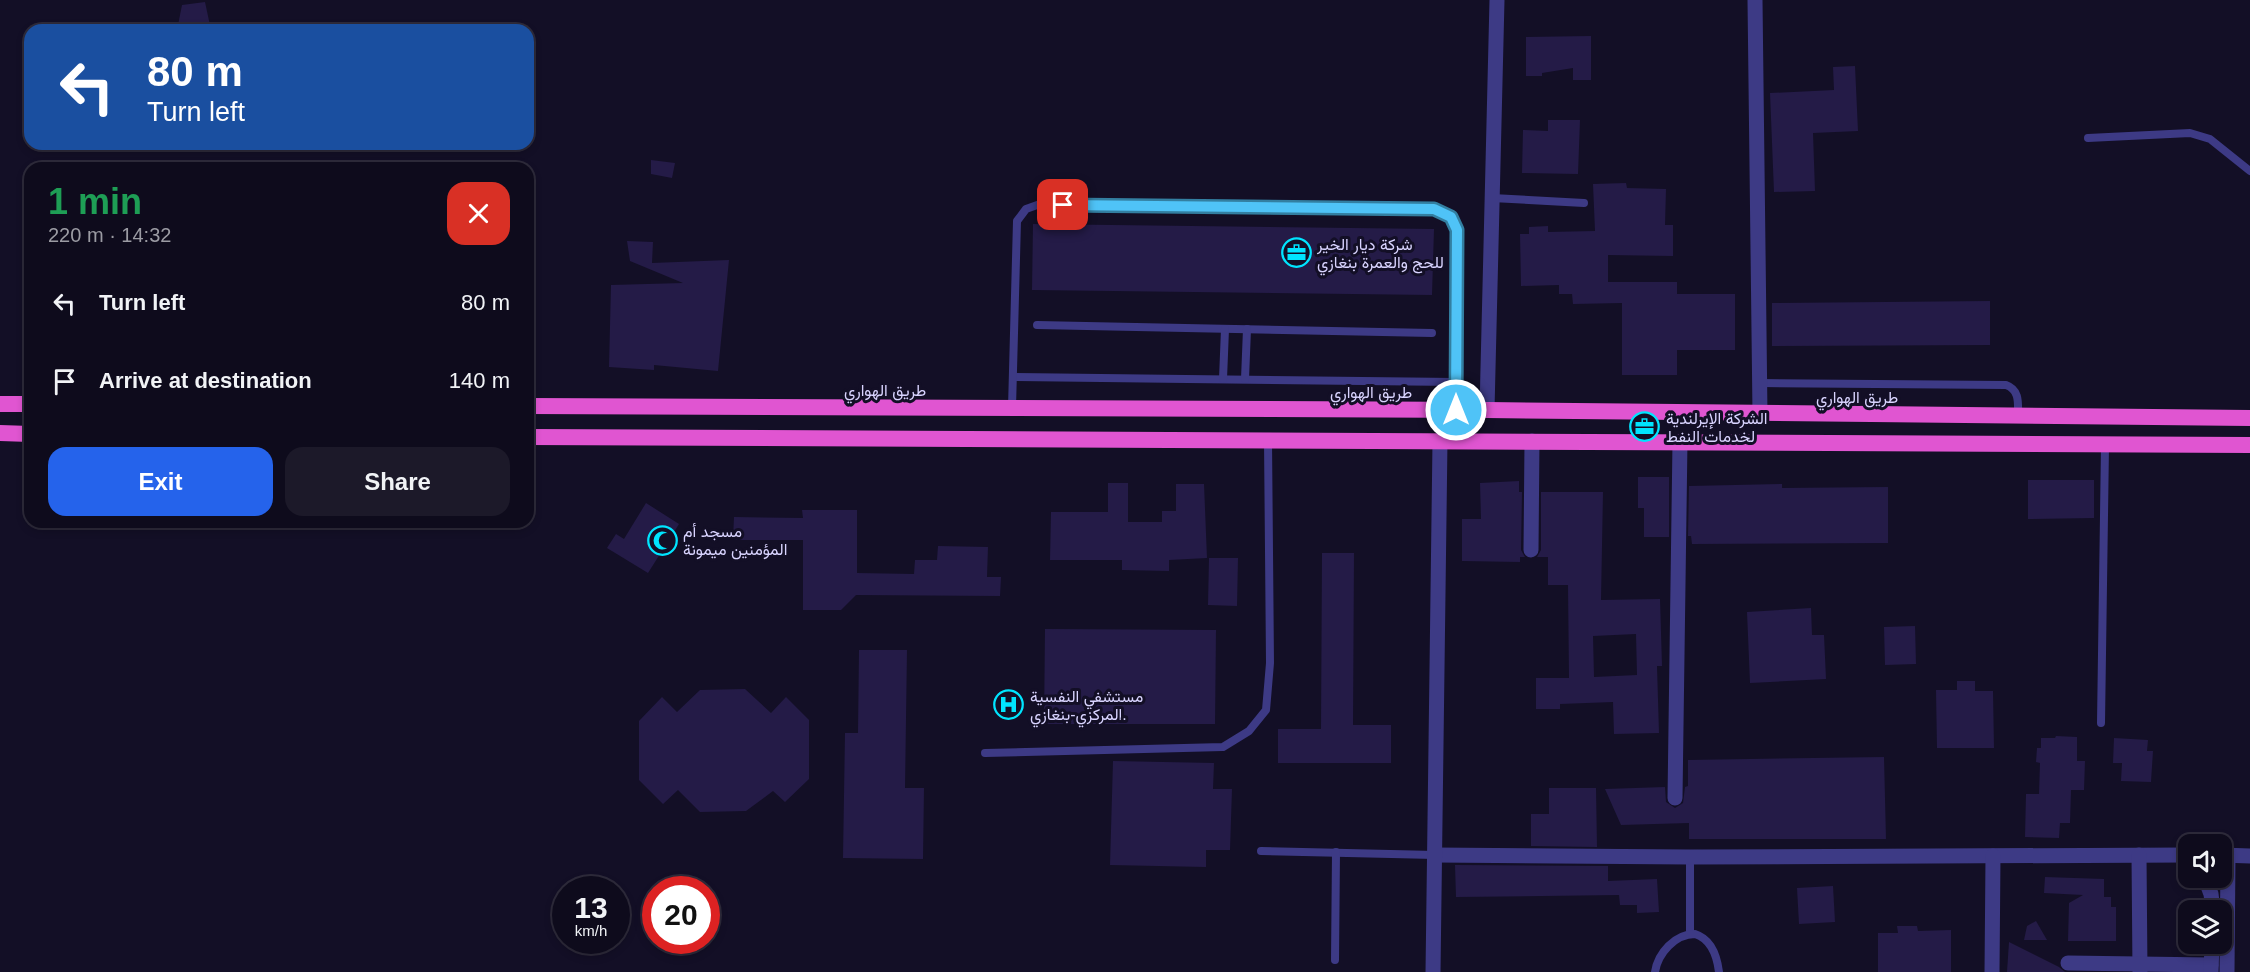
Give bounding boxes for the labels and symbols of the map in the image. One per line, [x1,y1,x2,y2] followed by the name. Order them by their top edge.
[1037,179,1088,230] pin
[1316,236,1444,276] place label: شركة ديار الخير للحج والعمرة بنغازي
[1280,237,1312,269] office icon: شركة ديار الخير للحج والعمرة بنغازي
[1424,378,1488,442] position arrow
[844,382,926,404] street label: طريق الهواري
[1330,384,1412,406] street label: طريق الهواري
[1816,389,1898,411] street label: طريق الهواري
[1666,410,1768,445] place label: الشركة الإيرلندية لخدمات النفط
[1629,411,1661,443] office icon: الشركة الإيرلندية لخدمات النفط
[683,523,787,560] place label: مسجد أم المؤمنين ميمونة
[646,524,678,556] mosque icon: مسجد أم المؤمنين ميمونة
[1030,688,1143,728] place label: مستشفي النفسية المركزي-بنغازي.
[993,689,1025,721] hospital icon: مستشفي النفسية المركزي-بنغازي.
[642,876,720,954] speed limit sign: 20

